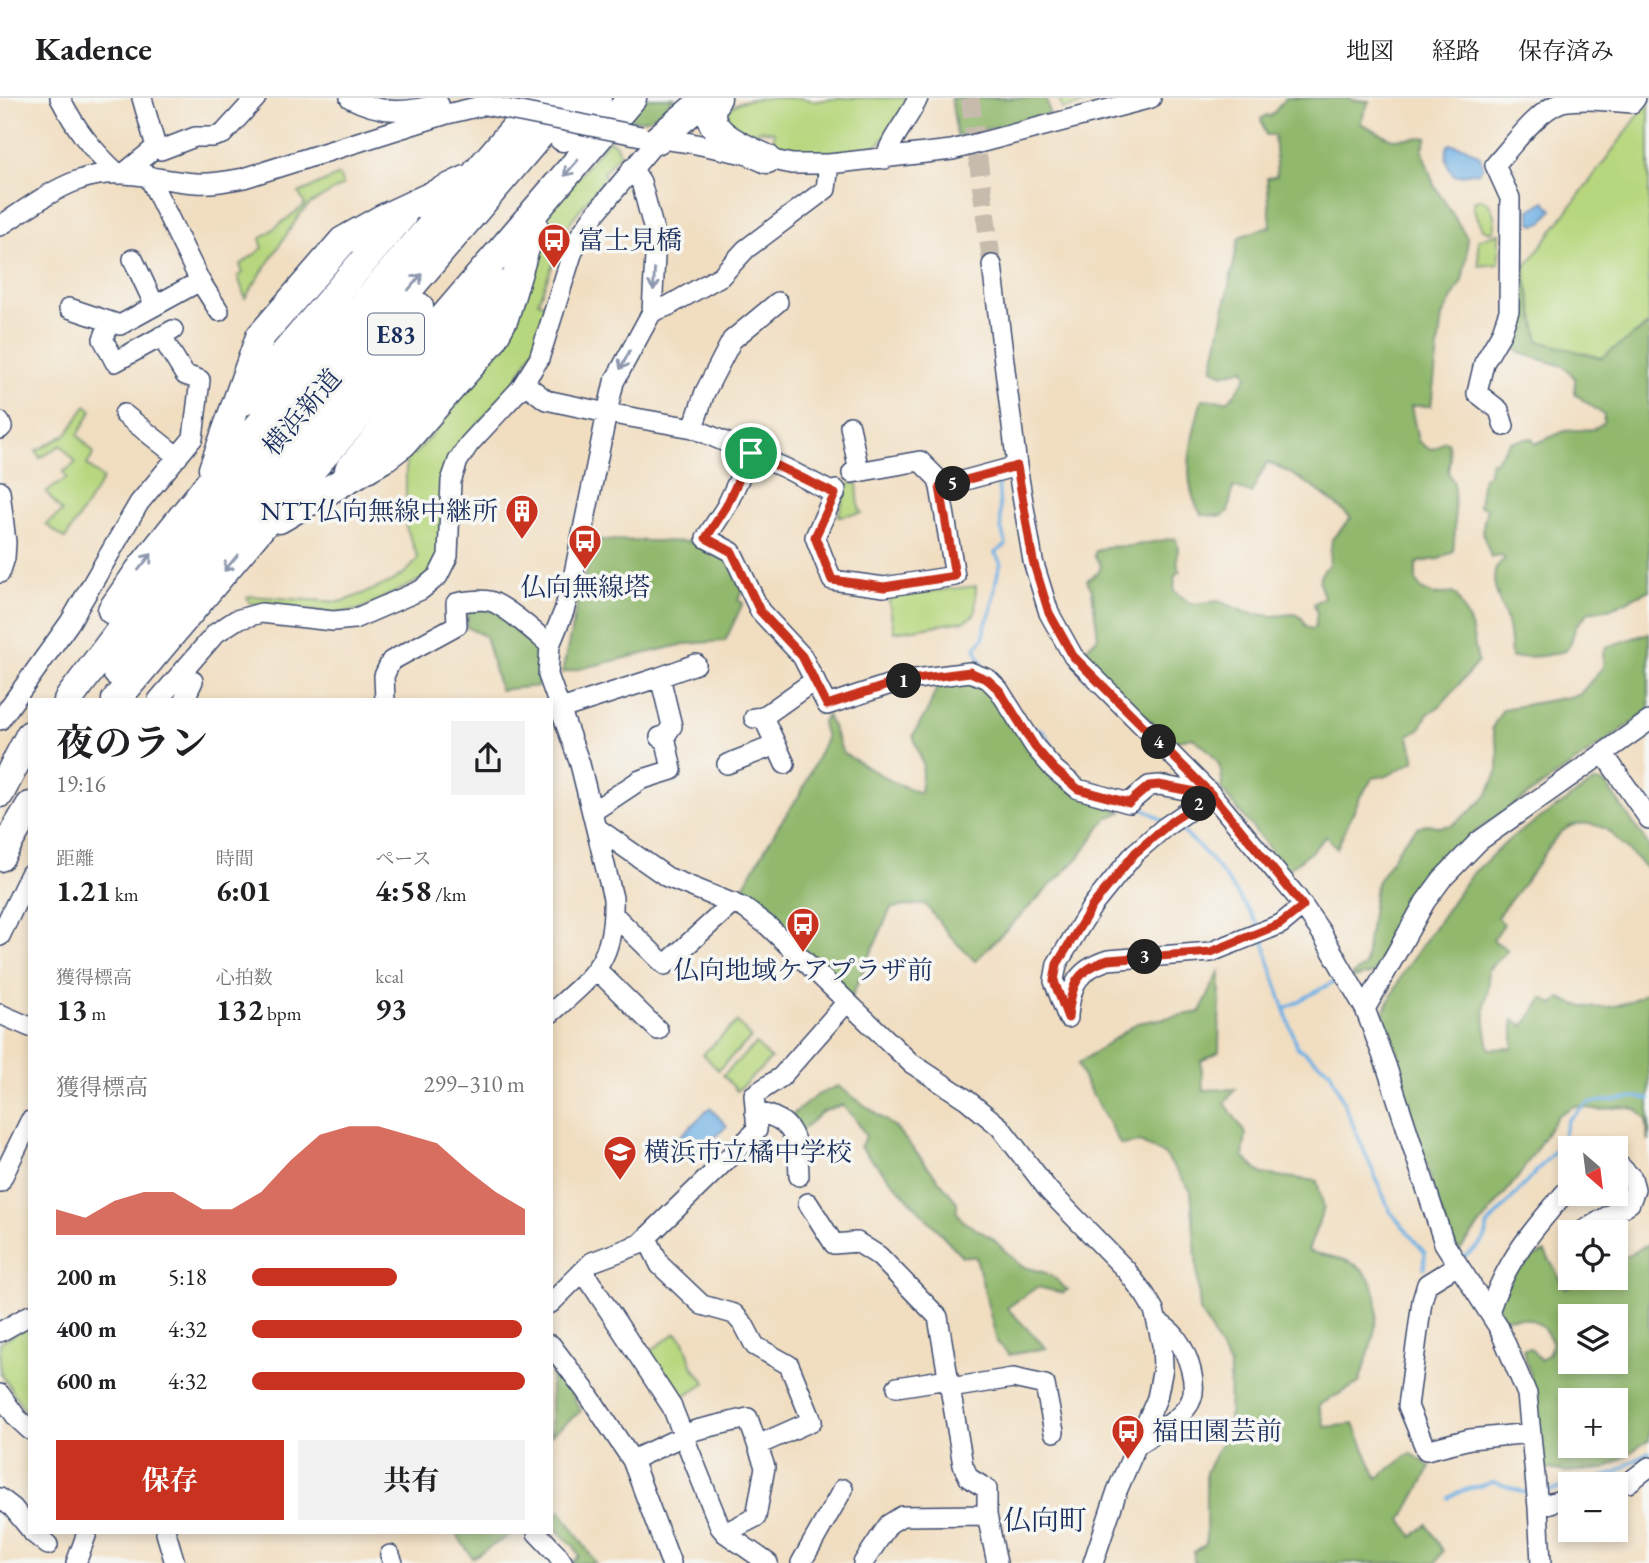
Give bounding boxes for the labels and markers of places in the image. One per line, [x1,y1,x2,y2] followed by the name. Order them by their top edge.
[535,221,573,270] bus stop icon: 富士見橋
[578,223,682,257] place label: 富士見橋
[721,423,781,483] pin
[936,466,970,502] pin: 5
[503,492,541,541] building icon: NTT仏向無線中継所
[261,494,498,528] place label: NTT仏向無線中継所
[566,522,604,571] bus stop icon: 仏向無線塔
[520,570,650,604] place label: 仏向無線塔
[886,664,922,698] pin: 1
[1142,724,1176,760] pin: 4
[1182,786,1216,822] pin: 2
[784,905,822,954] bus stop icon: 仏向地域ケアプラザ前
[1128,940,1162,974] pin: 3
[673,953,933,987] place label: 仏向地域ケアプラザ前
[601,1133,639,1182] school or university icon: 横浜市立橘中学校
[644,1135,852,1169] place label: 横浜市立橘中学校
[1109,1412,1147,1461] bus stop icon: 福田園芸前
[1152,1414,1282,1448] place label: 福田園芸前

